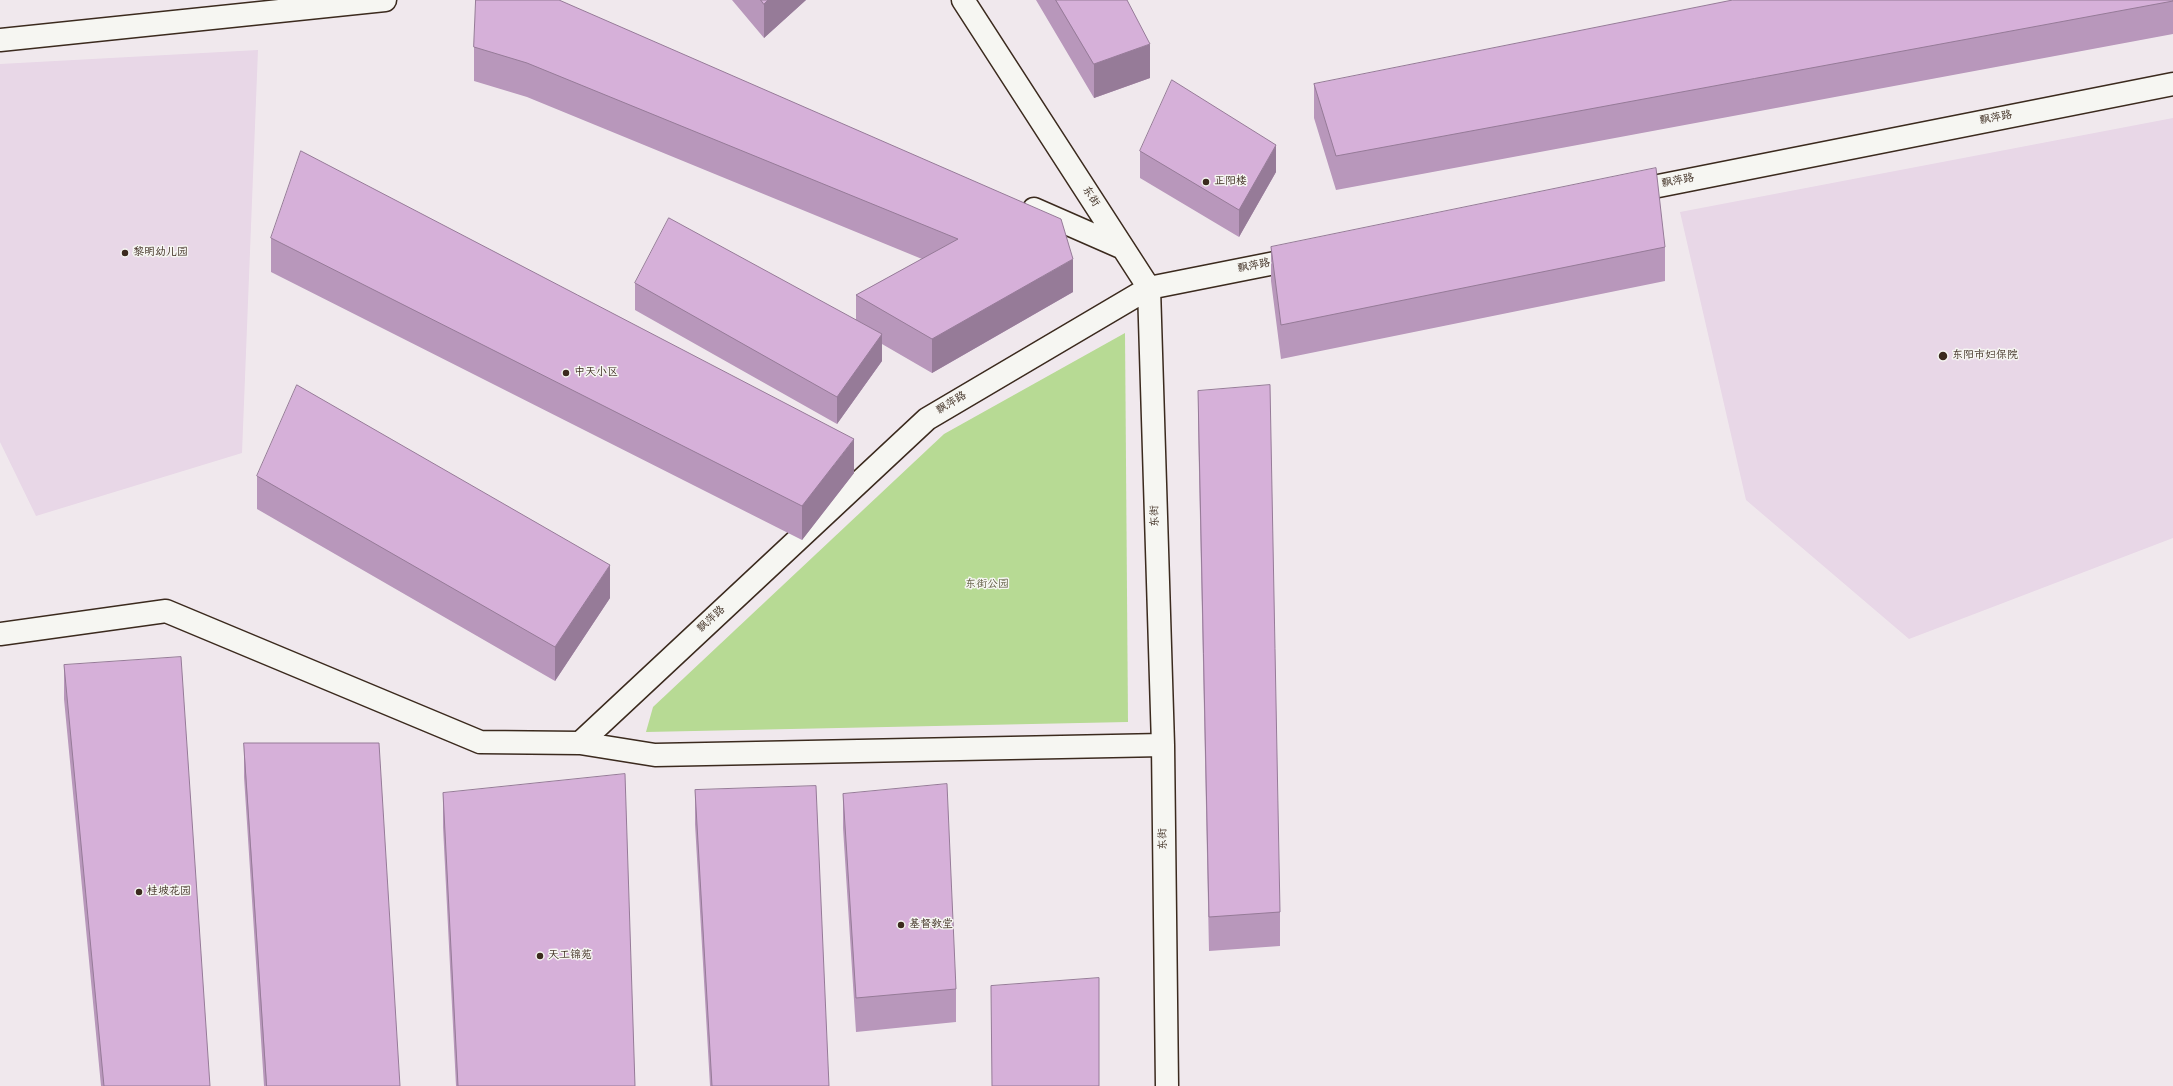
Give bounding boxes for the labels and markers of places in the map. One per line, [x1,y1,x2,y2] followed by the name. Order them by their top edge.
[1214,175,1247,189] place label: 正阳楼
[1201,177,1211,187] marker: 正阳楼
[133,246,188,260] place label: 黎明幼儿园
[120,248,130,258] marker: 黎明幼儿园
[1952,349,2018,363] place label: 东阳市妇保院
[1937,350,1949,362] marker: 东阳市妇保院
[574,366,618,380] place label: 中天小区
[561,368,571,378] marker: 中天小区
[147,885,191,899] place label: 桂坡花园
[134,887,144,897] marker: 桂坡花园
[909,918,953,932] place label: 基督教堂
[896,920,906,930] marker: 基督教堂
[548,949,592,963] place label: 天工锦苑
[535,951,545,961] marker: 天工锦苑

